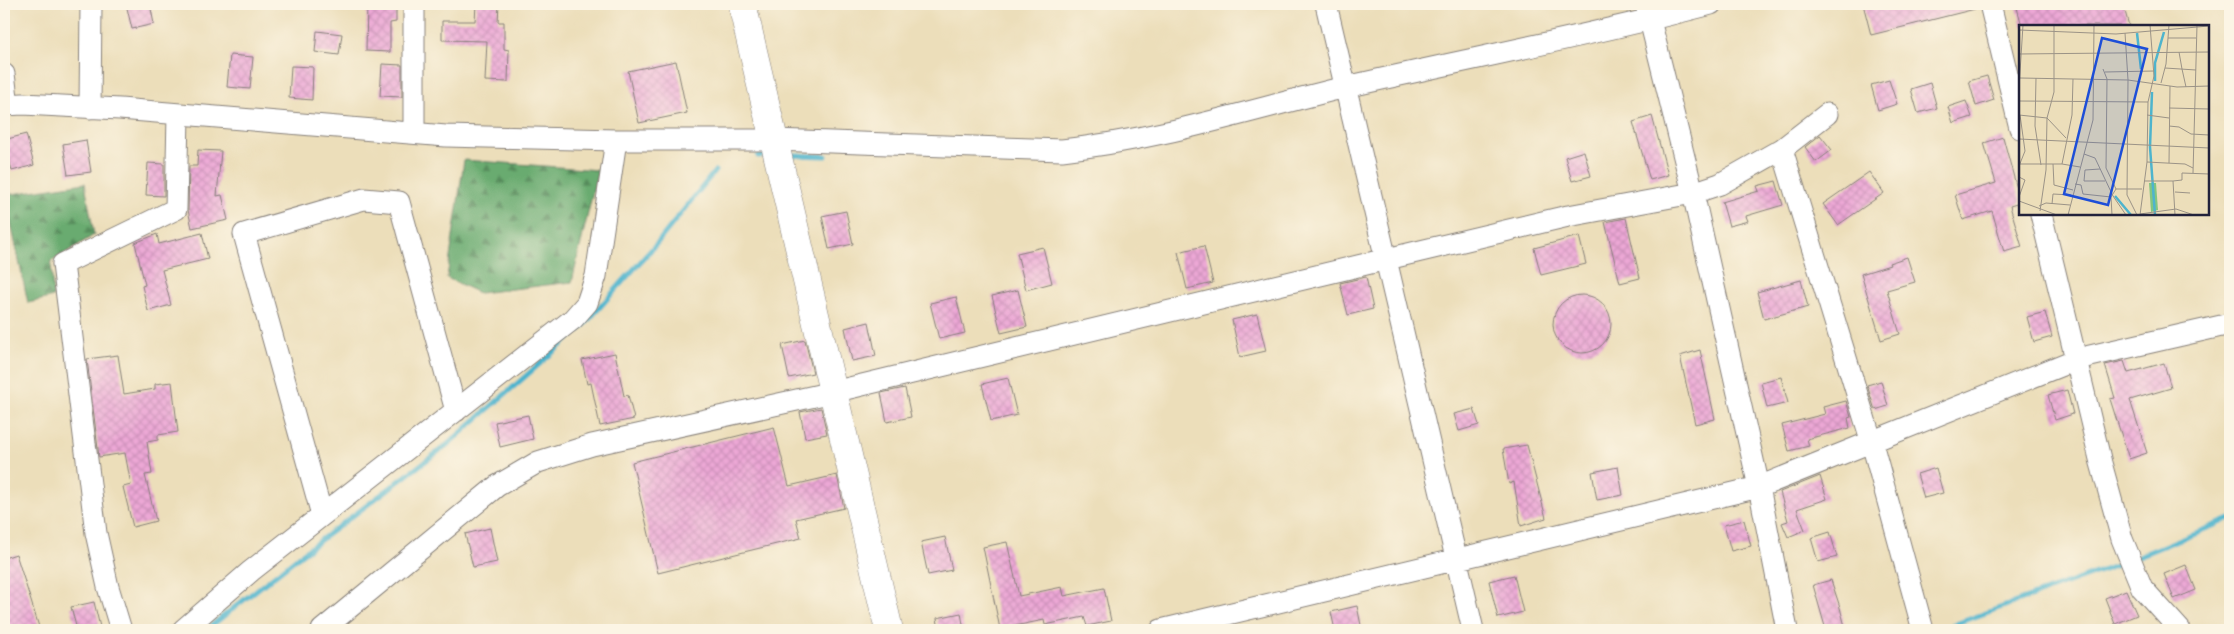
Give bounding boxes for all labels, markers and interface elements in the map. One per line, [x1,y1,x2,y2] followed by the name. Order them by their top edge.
[2019,25,2209,215] inset map

